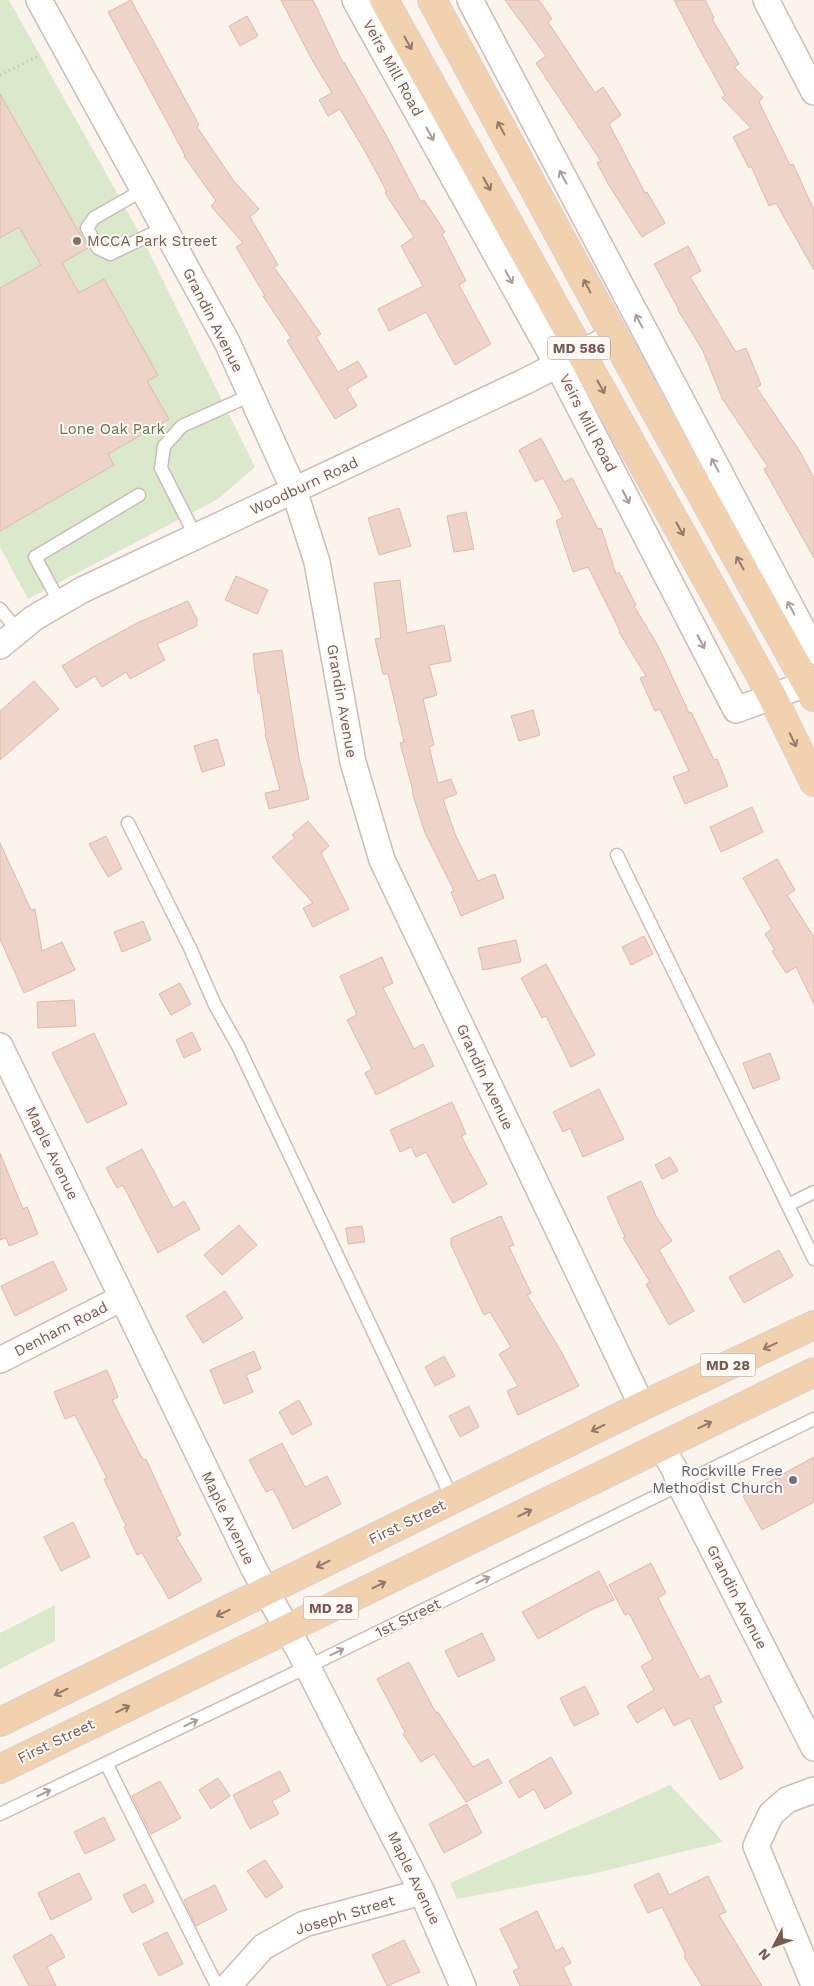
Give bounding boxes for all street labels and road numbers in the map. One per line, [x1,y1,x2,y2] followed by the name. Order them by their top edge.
[359,17,427,119] street label: Veirs Mill Road
[179,265,247,375] street label: Grandin Avenue
[548,336,610,359] road number: MD 586
[556,371,620,475] street label: Veirs Mill Road
[247,453,361,519] street label: Woodburn Road
[323,643,361,759] street label: Grandin Avenue
[453,1021,517,1133] street label: Grandin Avenue
[22,1103,82,1203] street label: Maple Avenue
[11,1298,111,1360] street label: Denham Road
[700,1354,756,1376] road number: MD 28
[198,1468,258,1568] street label: Maple Avenue
[366,1495,449,1548] street label: First Street
[703,1542,771,1652] street label: Grandin Avenue
[372,1594,444,1642] street label: 1st Street
[304,1596,358,1620] road number: MD 28
[15,1714,98,1767] street label: First Street
[384,1828,444,1928] street label: Maple Avenue
[293,1891,398,1939] street label: Joseph Street

